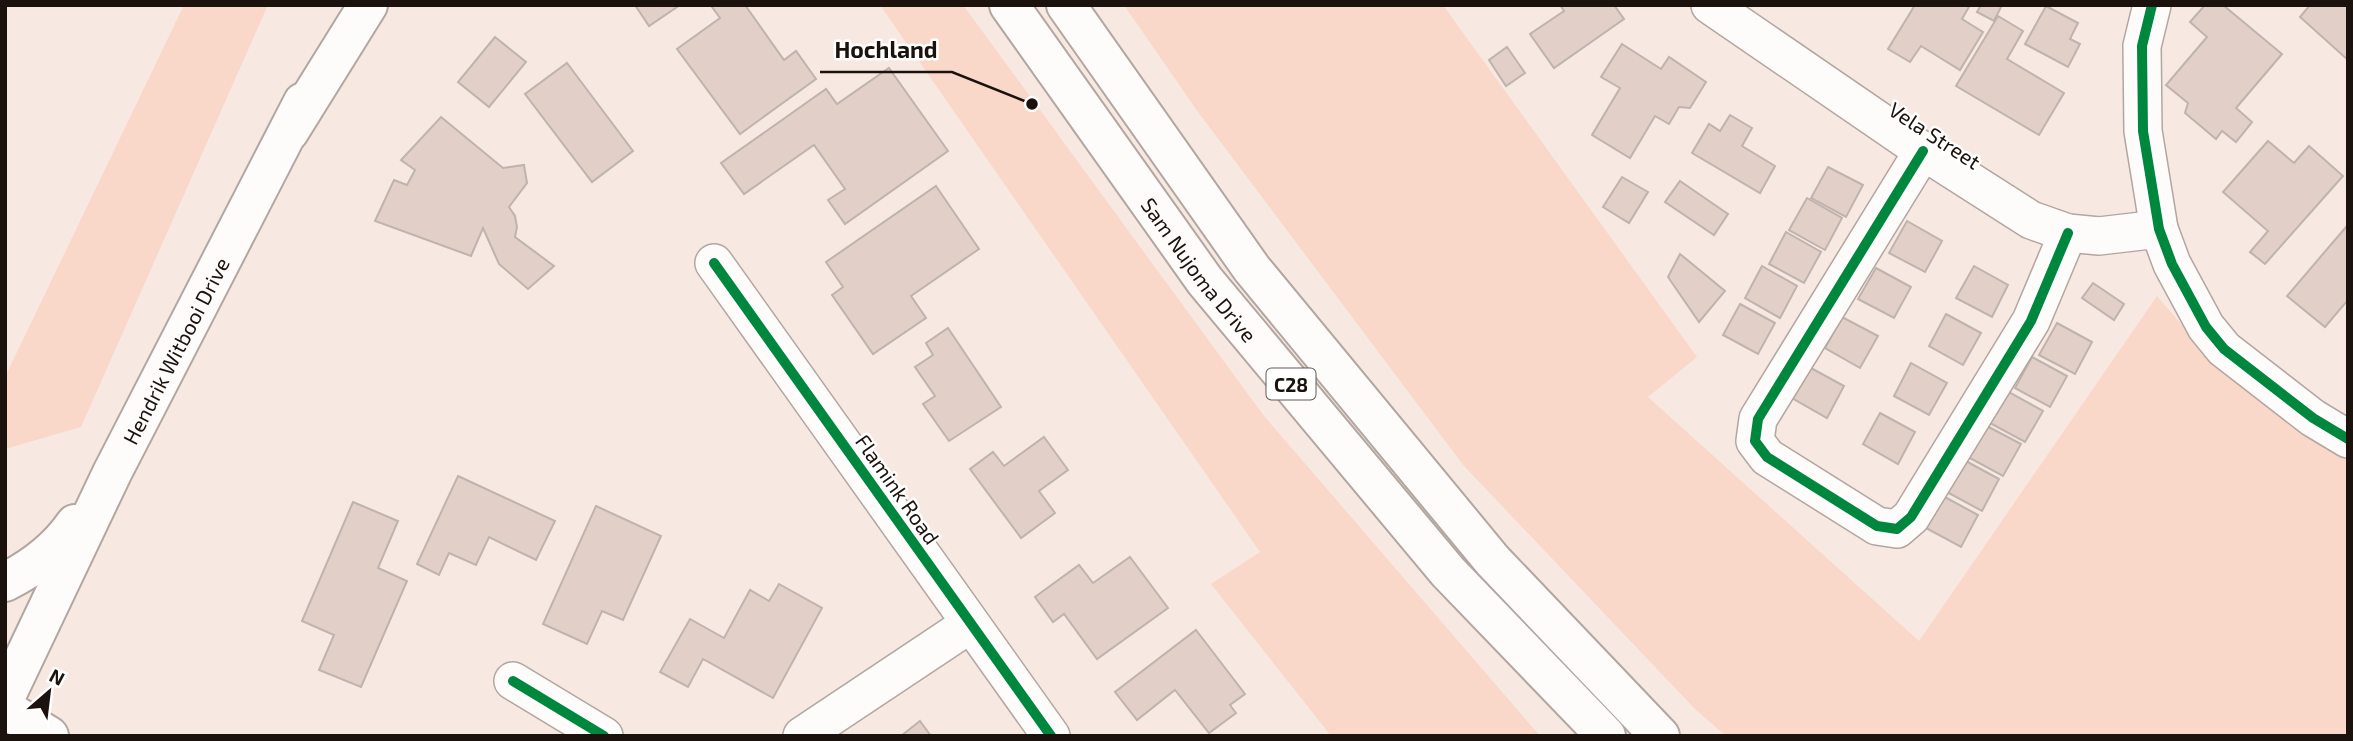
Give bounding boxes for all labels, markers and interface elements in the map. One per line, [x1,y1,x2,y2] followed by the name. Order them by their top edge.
[820,28,952,72] callout: Hochland
[834,35,938,63] text: Hochland
[1885,96,1985,174] street label: Vela Street
[1137,192,1263,347] street label: Sam Nujoma Drive
[117,253,234,448] street label: Hendrik Witbooi Drive
[1266,368,1316,400] road number: C28
[851,429,945,549] street label: Flamink Road
[14,657,84,727] north arrow
[46,663,69,690] text: N

